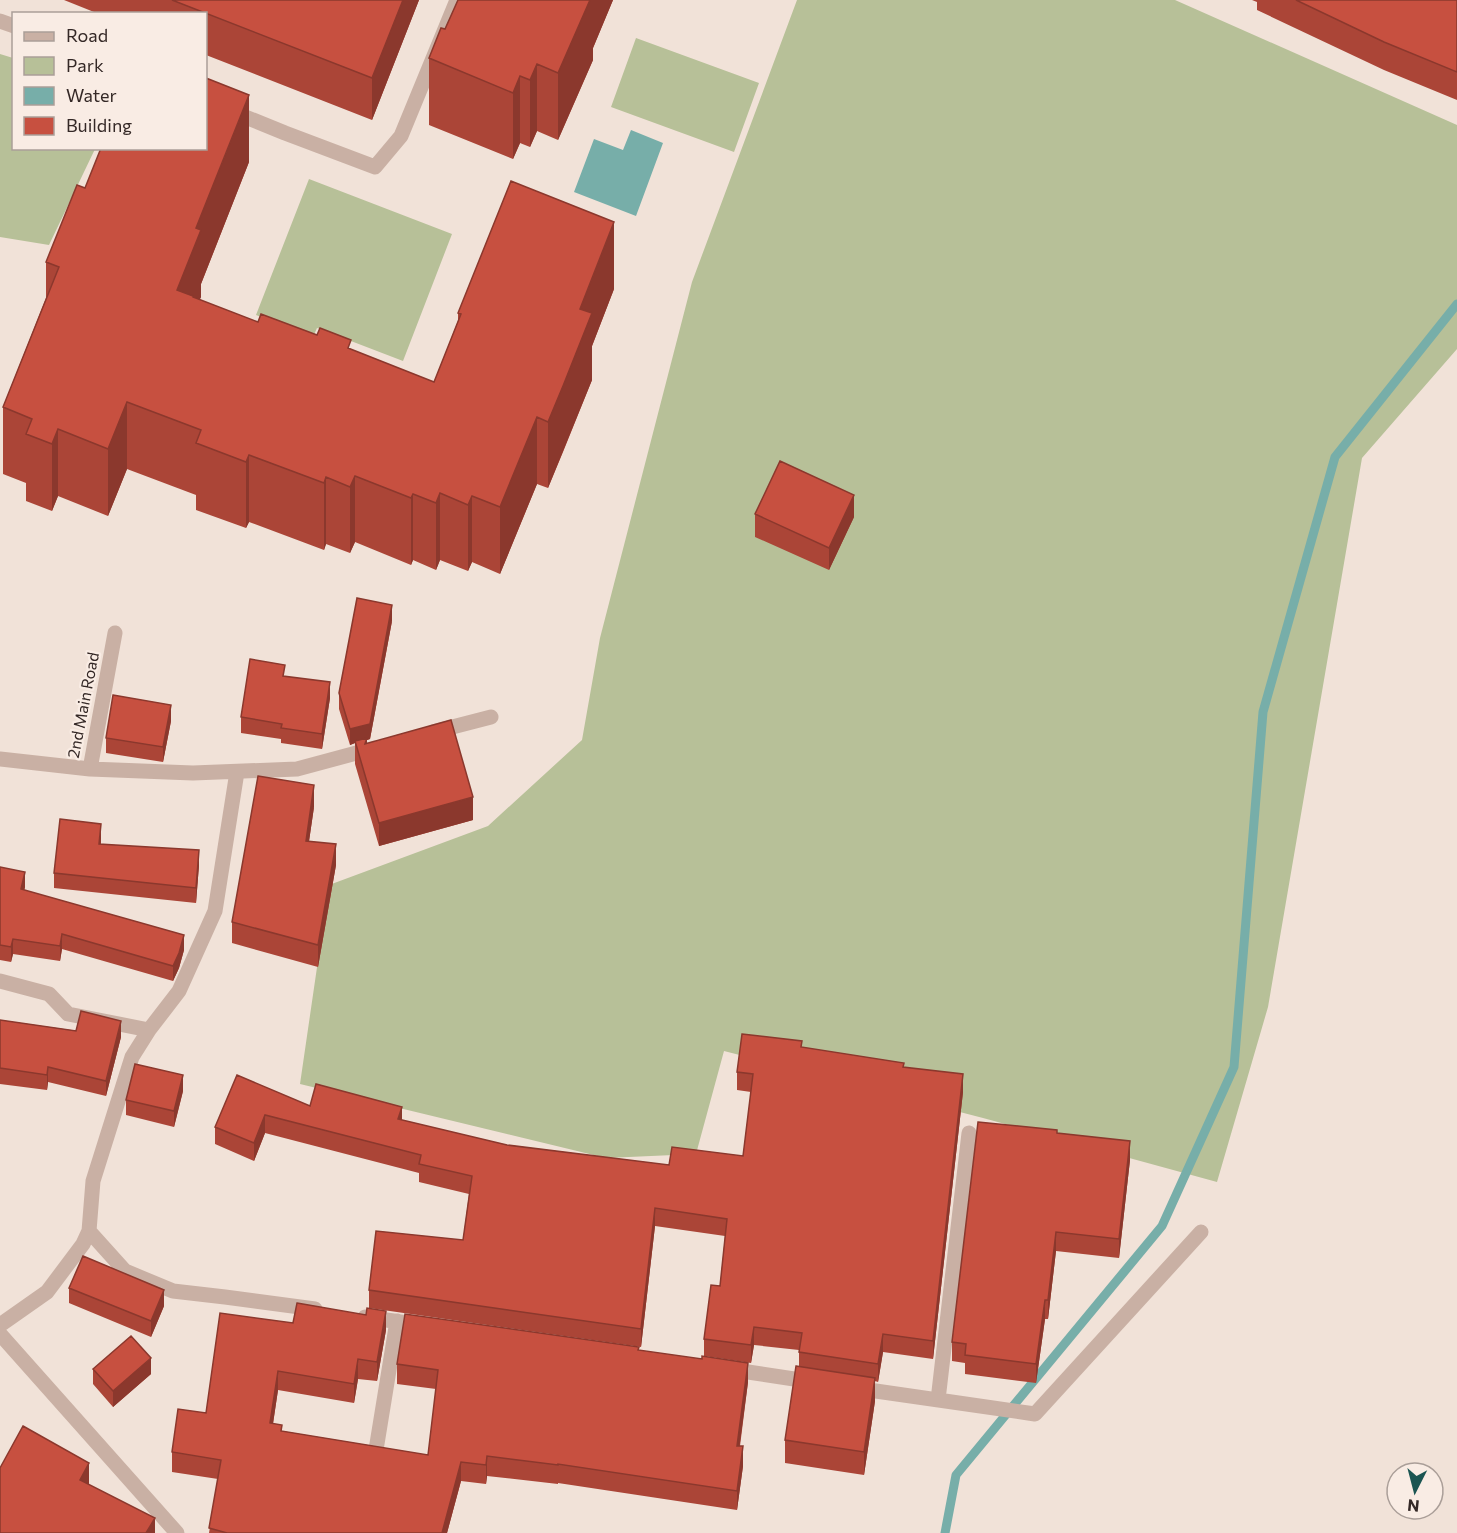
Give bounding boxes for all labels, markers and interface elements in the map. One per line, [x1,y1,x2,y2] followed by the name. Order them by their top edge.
[12,12,207,150] legend
[66,24,108,46] text: Road
[66,54,104,76] text: Park
[66,84,117,106] text: Water
[66,114,132,136] text: Building
[63,650,102,760] street label: 2nd Main Road
[1385,1461,1445,1521] north arrow
[1406,1496,1420,1516] text: N

